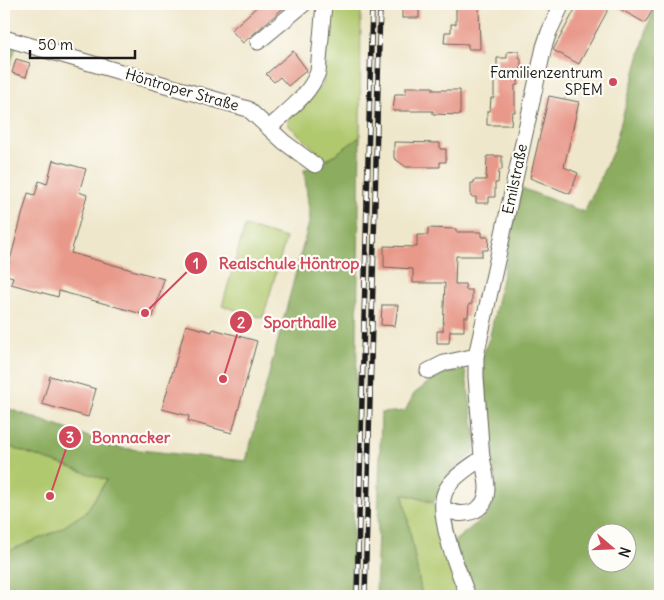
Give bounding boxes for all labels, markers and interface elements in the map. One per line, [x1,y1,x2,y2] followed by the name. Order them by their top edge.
[30,28,135,60] scale bar
[38,35,73,54] text: 50 m
[490,63,603,99] place label: Familienzentrum SPEM
[123,64,241,115] street label: Höntroper Straße
[607,76,619,88] marker: Familienzentrum SPEM
[498,142,531,216] street label: Emilstraße
[183,248,369,279] callout: Realschule Höntrop
[219,253,359,274] text: Realschule Höntrop
[193,254,199,273] text: 1
[228,307,347,338] callout: Sporthalle
[263,312,337,333] text: Sporthalle
[237,313,245,332] text: 2
[57,422,180,453] callout: Bonnacker
[92,427,171,447] text: Bonnacker
[66,428,74,447] text: 3
[586,522,636,572] north arrow
[614,545,634,560] text: N

